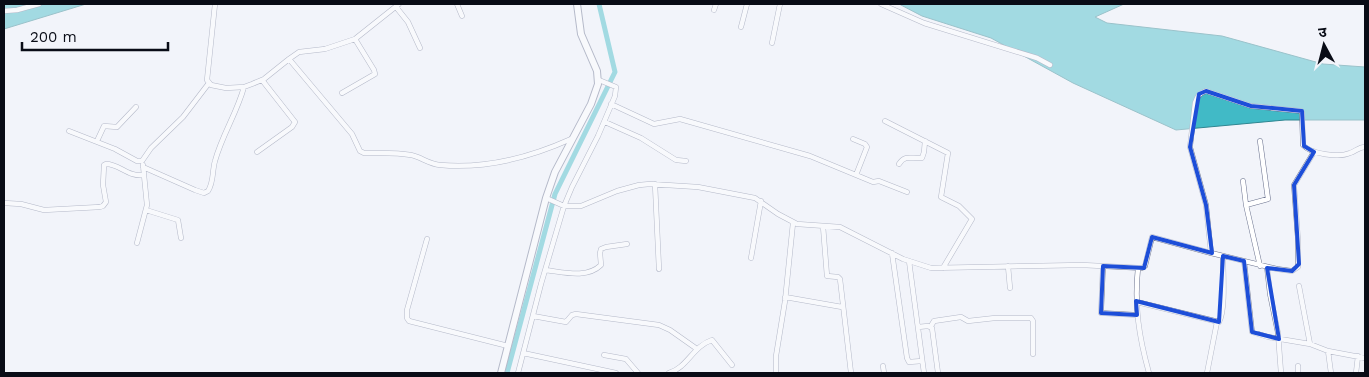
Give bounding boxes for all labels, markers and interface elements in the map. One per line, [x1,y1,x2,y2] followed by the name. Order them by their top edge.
[22,20,169,52] scale bar
[1299,20,1349,70] north arrow
[1317,24,1328,41] text: उ
[30,28,77,46] text: 200 m

